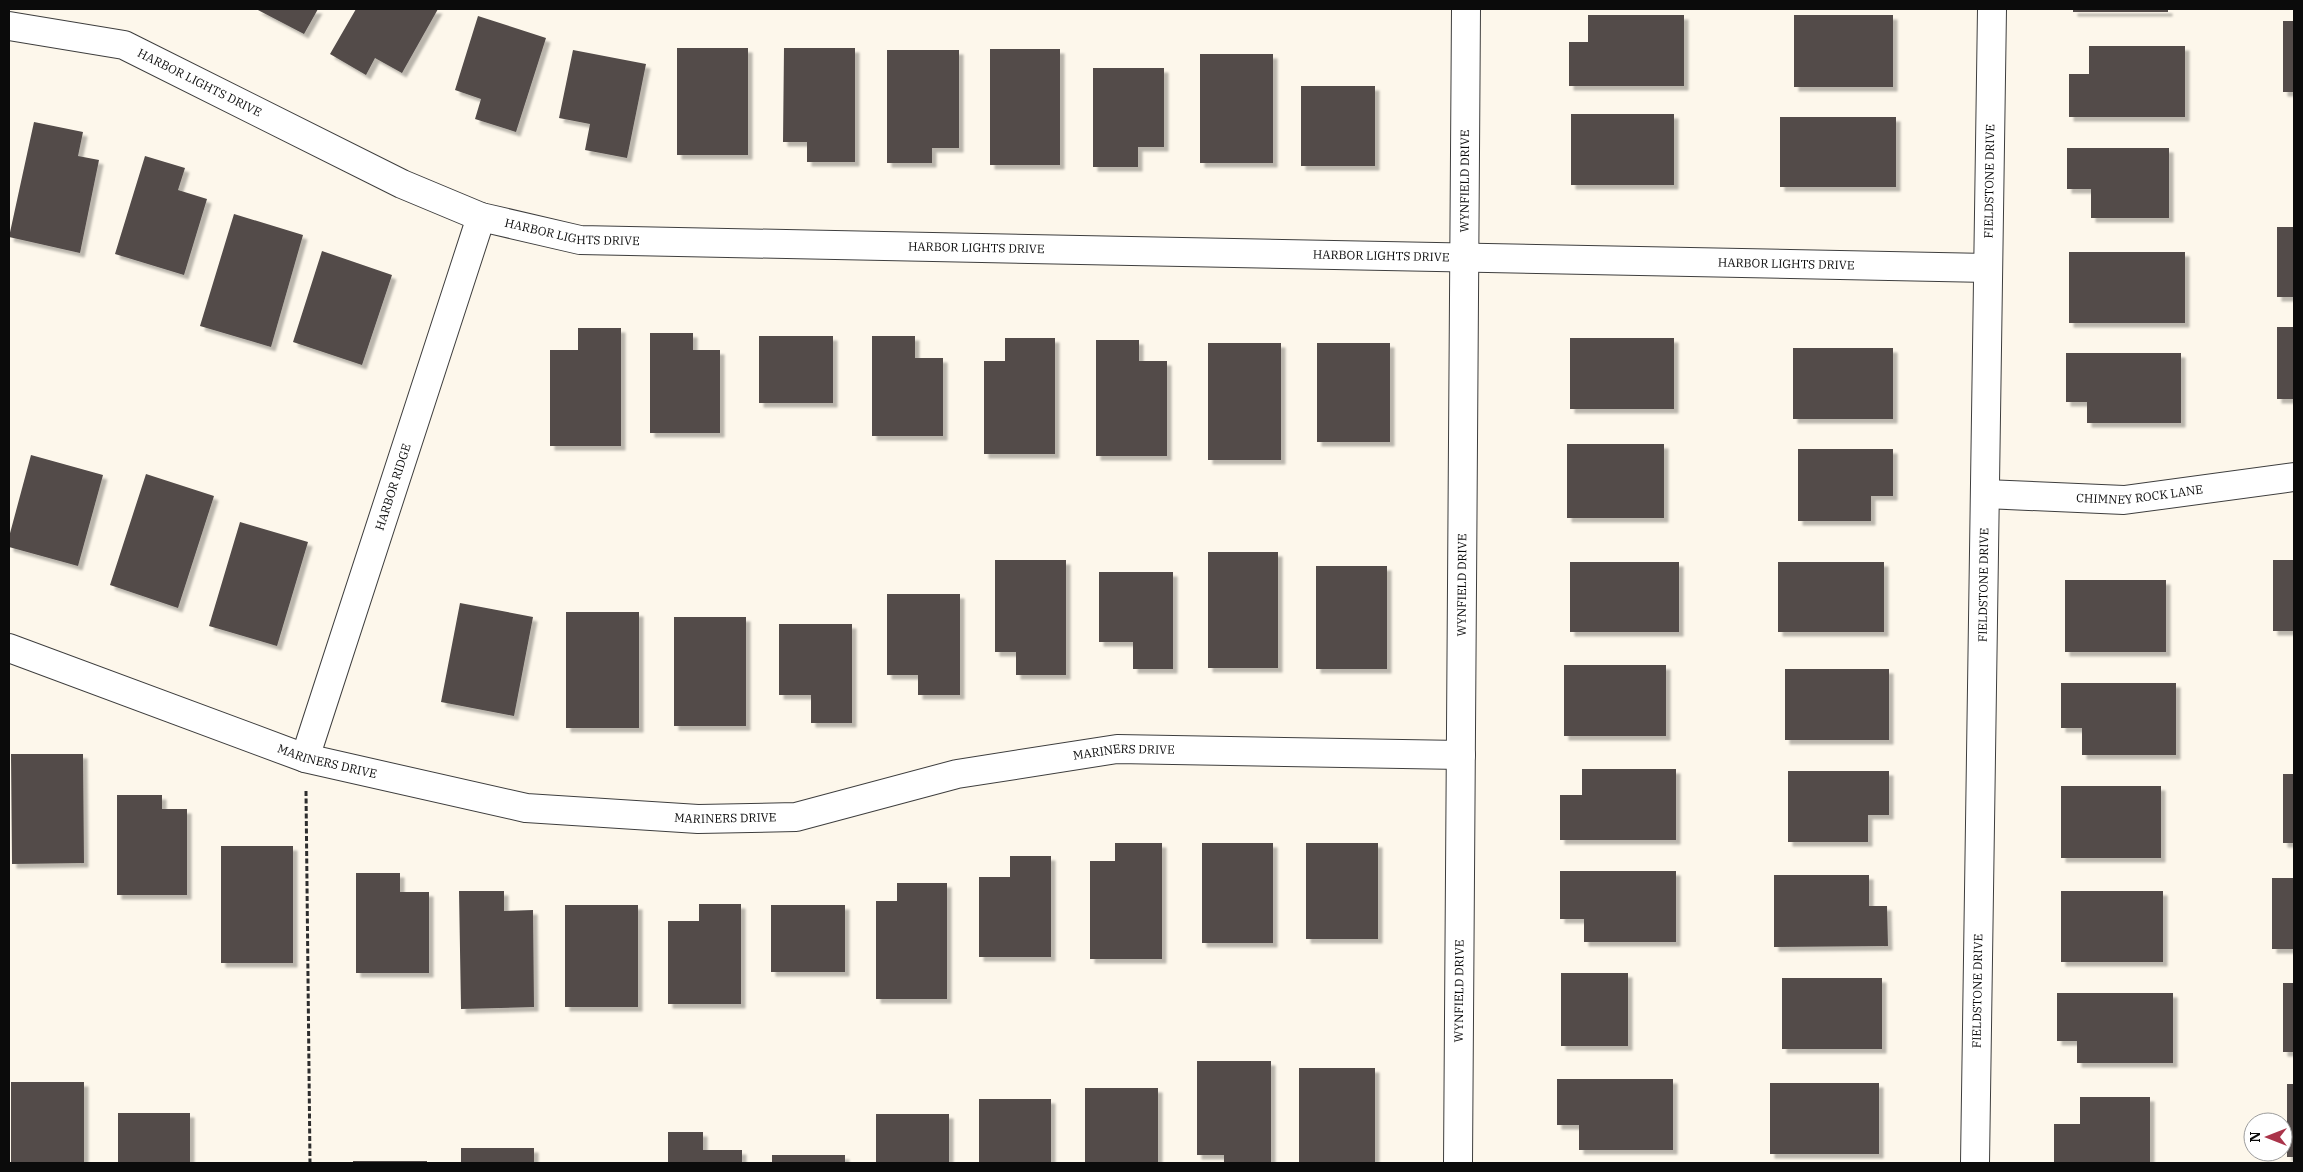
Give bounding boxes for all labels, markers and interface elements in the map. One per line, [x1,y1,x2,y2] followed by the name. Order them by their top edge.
[135,45,264,120] street label: HARBOR LIGHTS DRIVE
[1981,124,1997,238] street label: FIELDSTONE DRIVE
[1456,130,1472,233] street label: WYNFIELD DRIVE
[503,215,640,248] street label: HARBOR LIGHTS DRIVE
[908,239,1045,256] street label: HARBOR LIGHTS DRIVE
[1313,247,1450,264] street label: HARBOR LIGHTS DRIVE
[1718,255,1855,272] street label: HARBOR LIGHTS DRIVE
[372,441,414,532] street label: HARBOR RIDGE
[2076,481,2204,507] street label: CHIMNEY ROCK LANE
[1975,528,1991,642] street label: FIELDSTONE DRIVE
[1454,534,1469,637] street label: WYNFIELD DRIVE
[275,740,378,781] street label: MARINERS DRIVE
[1072,741,1175,763] street label: MARINERS DRIVE
[674,809,777,826] street label: MARINERS DRIVE
[1969,934,1985,1048] street label: FIELDSTONE DRIVE
[1451,940,1467,1042] street label: WYNFIELD DRIVE
[2243,1112,2293,1162] north arrow
[2246,1131,2264,1143] text: N

